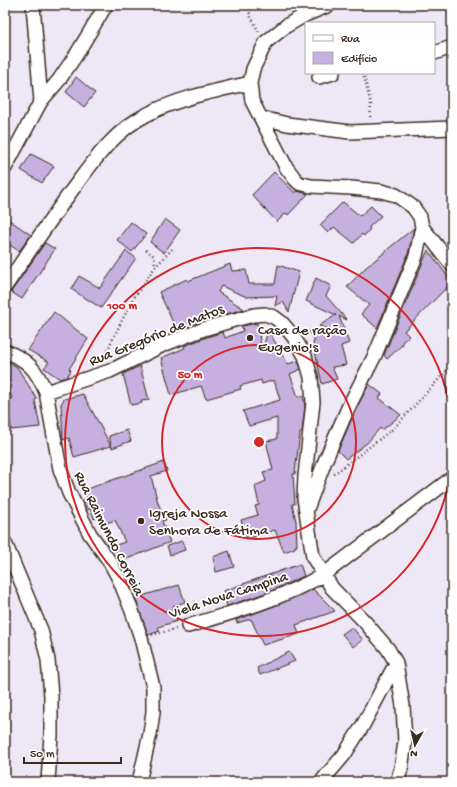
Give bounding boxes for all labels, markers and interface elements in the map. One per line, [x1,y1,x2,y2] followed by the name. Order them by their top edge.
[305,22,435,74] legend
[341,33,360,47] text: Rua
[341,53,377,67] text: Edifício
[87,300,227,371] street label: Rua Gregório de Matos
[106,300,137,314] text: 100 m
[258,322,347,357] place label: Casa de ração Eugenio's
[245,333,255,343] marker: Casa de ração Eugenio's
[178,369,203,383] text: 50 m
[252,435,266,449] centre of rings
[69,469,148,600] street label: Rua Raimundo Correia
[149,505,269,540] place label: Igreja Nossa Senhora de Fátima
[136,516,146,526] marker: Igreja Nossa Senhora de Fátima
[166,568,291,624] street label: Viela Nova Campina
[395,725,435,765] north arrow
[24,739,121,765] scale bar
[409,746,418,759] text: N
[30,748,55,762] text: 50 m

